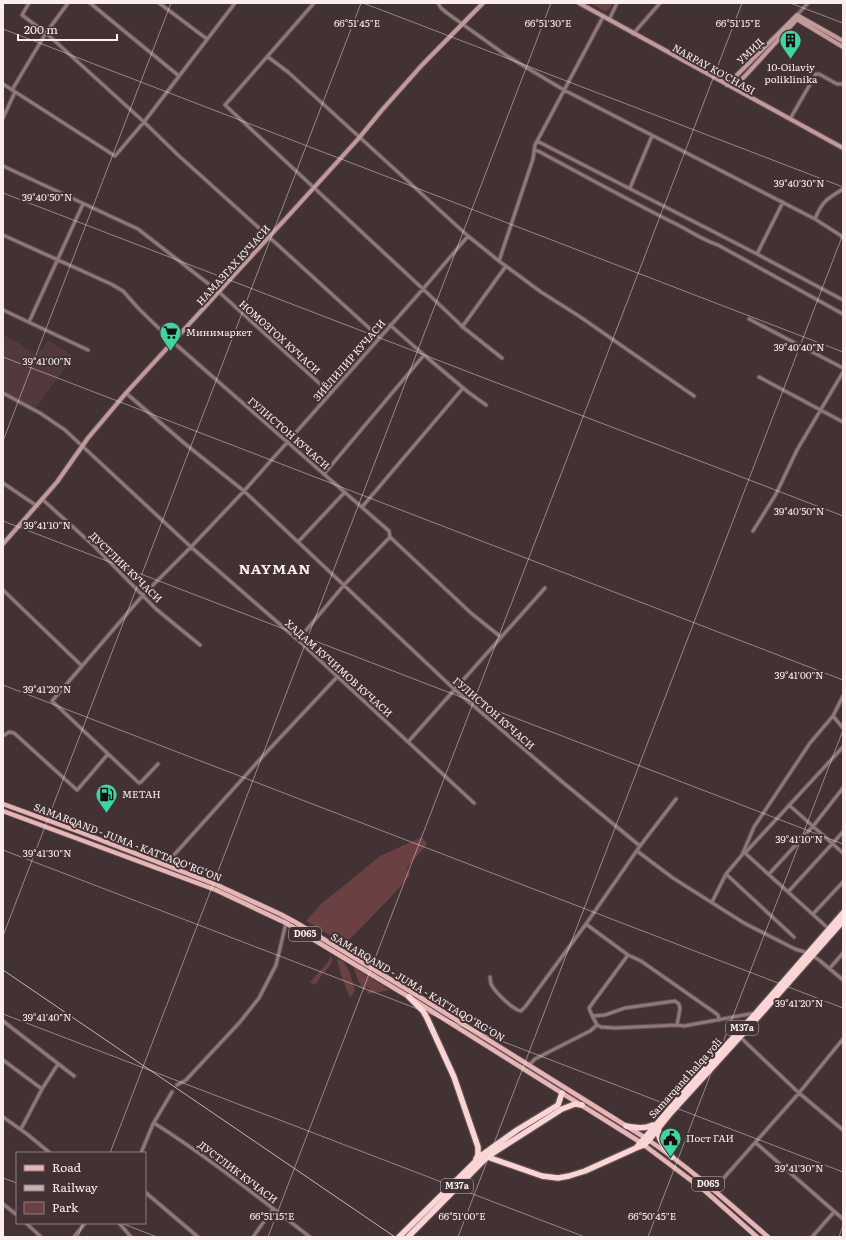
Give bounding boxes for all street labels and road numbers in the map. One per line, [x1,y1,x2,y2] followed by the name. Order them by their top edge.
[733,34,766,67] street label: УМИД
[670,40,758,98] street label: NARPAY KO'CHASI
[192,221,273,308] street label: НАМАЗГАХ КУЧАСИ
[236,296,324,377] street label: НОМОЗГОХ КУЧАСИ
[309,316,388,404] street label: ЗИЁЛИЛИР КУЧАСИ
[245,393,334,472] street label: ГУЛИСТОН КУЧАСИ
[87,528,166,605] street label: ДУСТЛИК КУЧАСИ
[282,615,396,720] street label: ХАДАМ КУЧИМОВ КУЧАСИ
[450,673,539,752] street label: ГУЛИСТОН КУЧАСИ
[32,799,224,884] street label: SAMARQAND - JUMA - KATTAQO‘RG‘ON
[289,927,321,941] road number: D065
[328,929,508,1045] street label: SAMARQAND - JUMA - KATTAQO‘RG‘ON
[726,1021,758,1035] road number: M37a
[645,1034,725,1121] street label: Samarqand halqa yoʻli
[195,1137,281,1207] street label: ДУСТЛИК КУЧАСИ
[692,1177,724,1191] road number: D065
[441,1179,473,1193] road number: M37a

